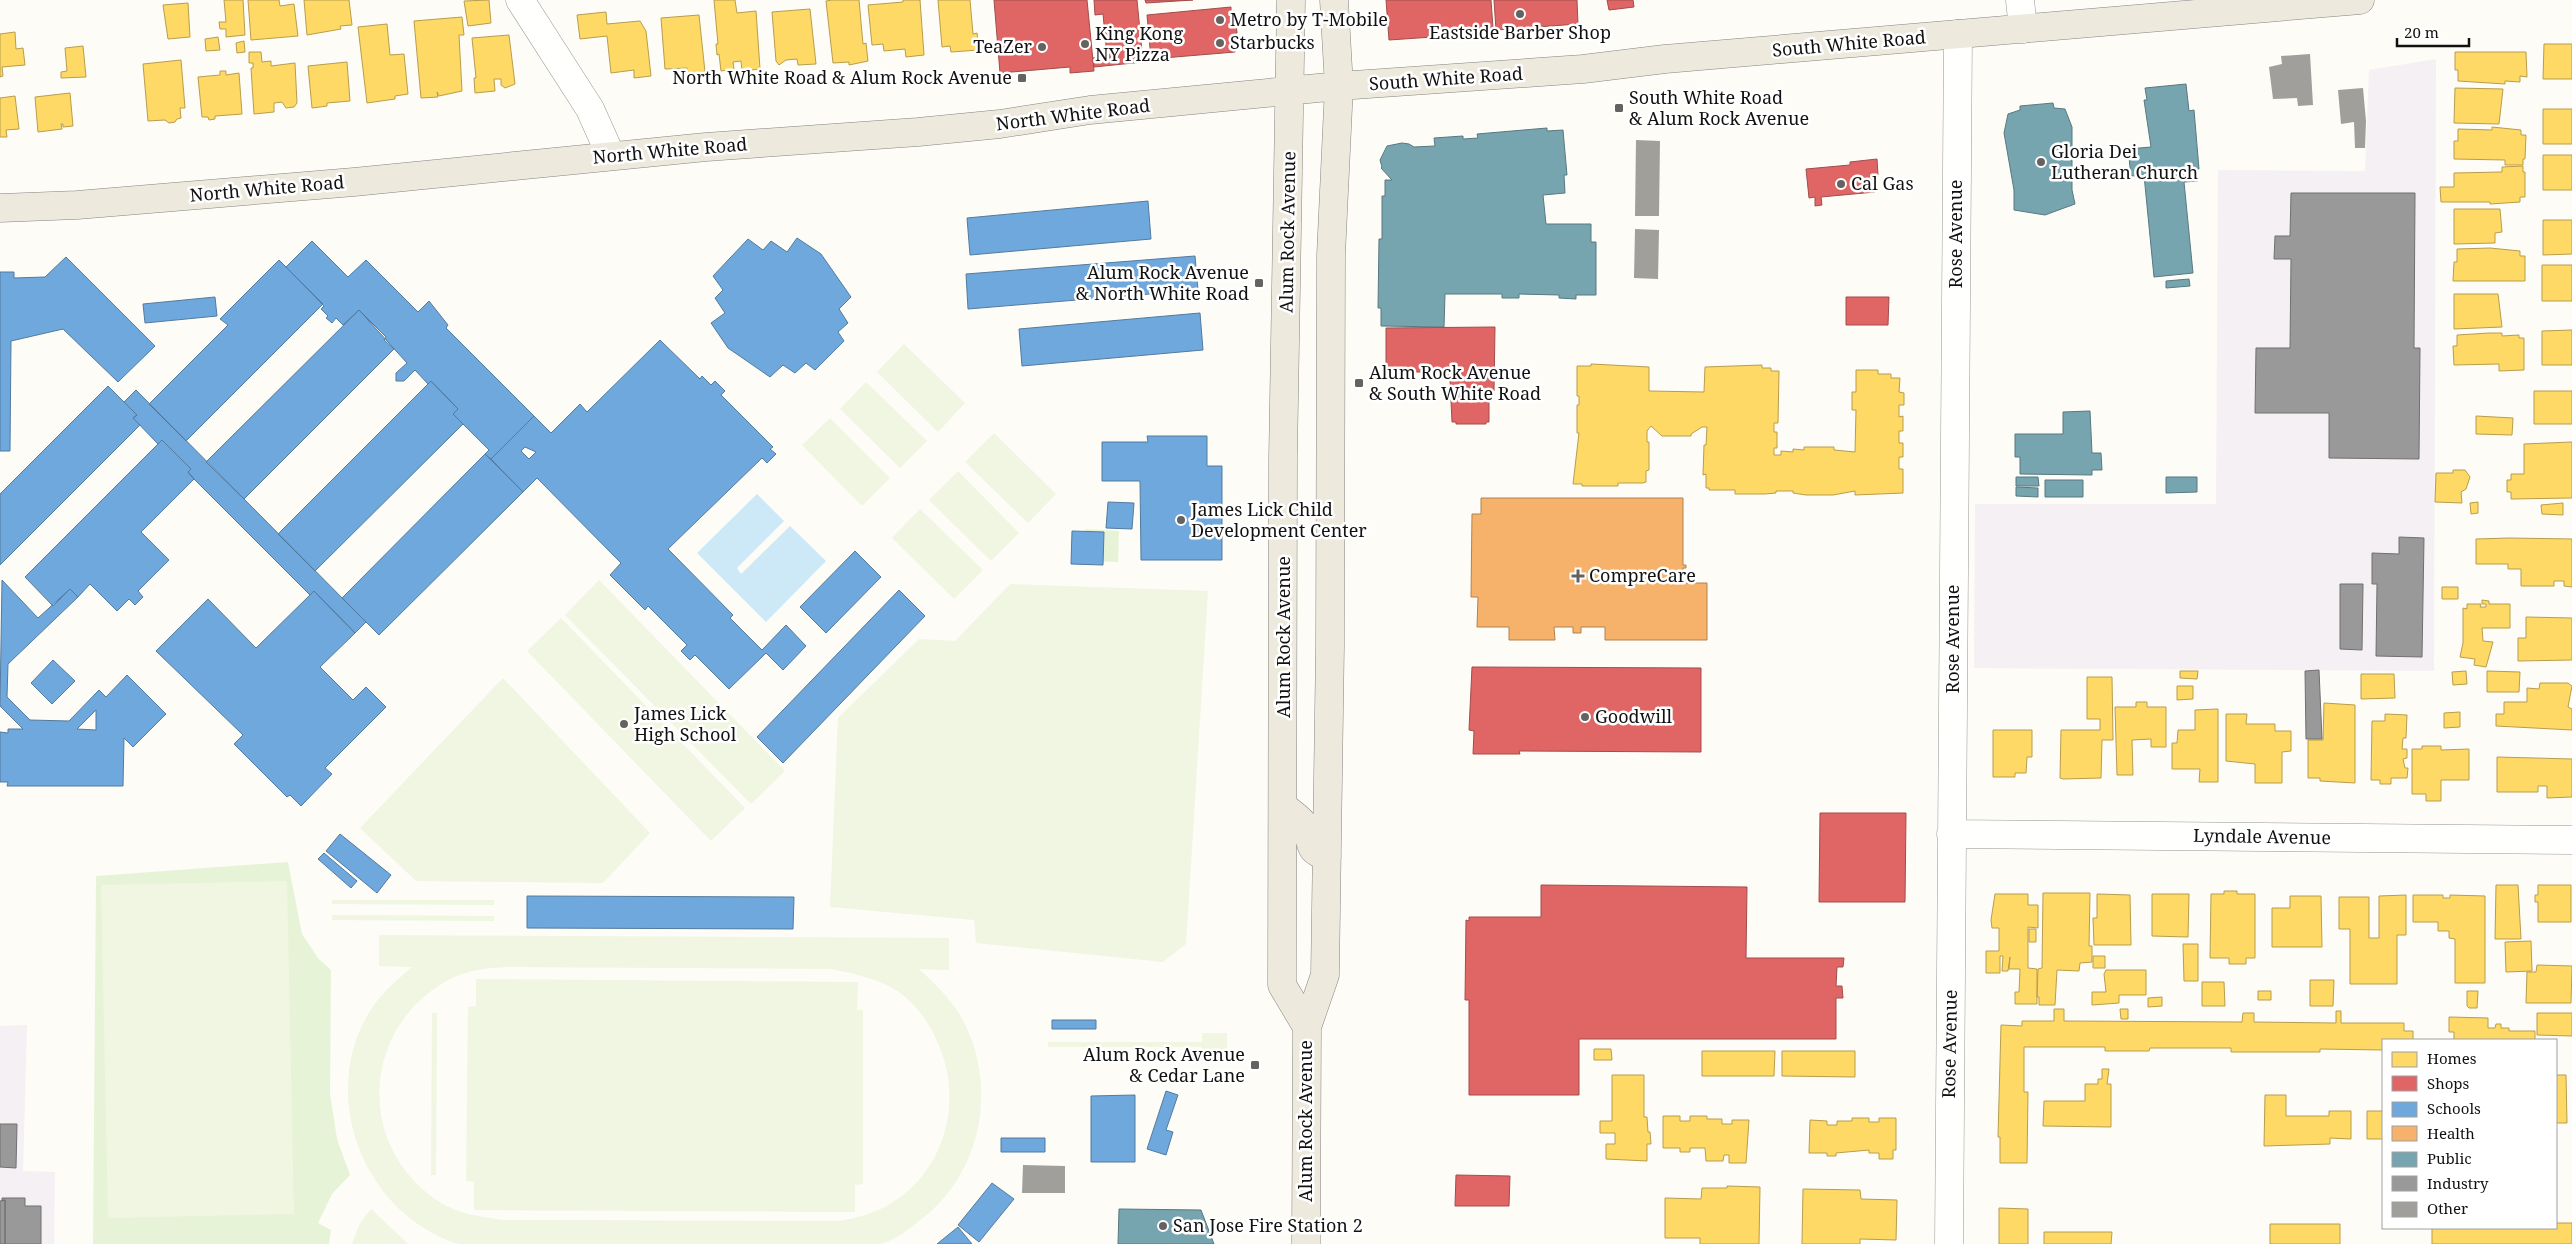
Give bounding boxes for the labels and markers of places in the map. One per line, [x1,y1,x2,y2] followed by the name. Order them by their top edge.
[1230,7,1388,31] place label: Metro by T-Mobile
[1514,8,1526,20] marker: Eastside Barber Shop
[1214,14,1226,26] marker: Metro by T-Mobile
[1429,20,1611,44] place label: Eastside Barber Shop
[1095,21,1184,66] place label: King Kong NY Pizza
[1230,30,1315,54] place label: Starbucks
[973,34,1033,58] place label: TeaZer
[1214,37,1226,49] marker: Starbucks
[1079,38,1091,50] marker: King Kong NY Pizza
[1036,41,1048,53] marker: TeaZer
[672,65,1012,89] place label: North White Road & Alum Rock Avenue
[1016,72,1028,84] marker: North White Road & Alum Rock Avenue
[1629,85,1809,130] place label: South White Road & Alum Rock Avenue
[1613,102,1625,114] marker: South White Road & Alum Rock Avenue
[2051,139,2198,184] place label: Gloria Dei Lutheran Church
[2035,156,2047,168] marker: Gloria Dei Lutheran Church
[1851,171,1914,195] place label: Cal Gas
[1835,178,1847,190] marker: Cal Gas
[1076,260,1249,305] place label: Alum Rock Avenue & North White Road
[1253,277,1265,289] marker: Alum Rock Avenue & North White Road
[1369,360,1541,405] place label: Alum Rock Avenue & South White Road
[1353,377,1365,389] marker: Alum Rock Avenue & South White Road
[1190,497,1367,542] place label: James Lick Child Development Center
[1175,514,1187,526] marker: James Lick Child Development Center
[1589,563,1696,587] place label: CompreCare
[1571,569,1585,583] marker: CompreCare
[633,701,737,746] place label: James Lick High School
[1595,704,1673,728] place label: Goodwill
[1579,711,1591,723] marker: Goodwill
[618,718,630,730] marker: James Lick High School
[1083,1042,1245,1087] place label: Alum Rock Avenue & Cedar Lane
[1249,1059,1261,1071] marker: Alum Rock Avenue & Cedar Lane
[1173,1213,1363,1237] place label: San Jose Fire Station 2
[1157,1220,1169,1232] marker: San Jose Fire Station 2

